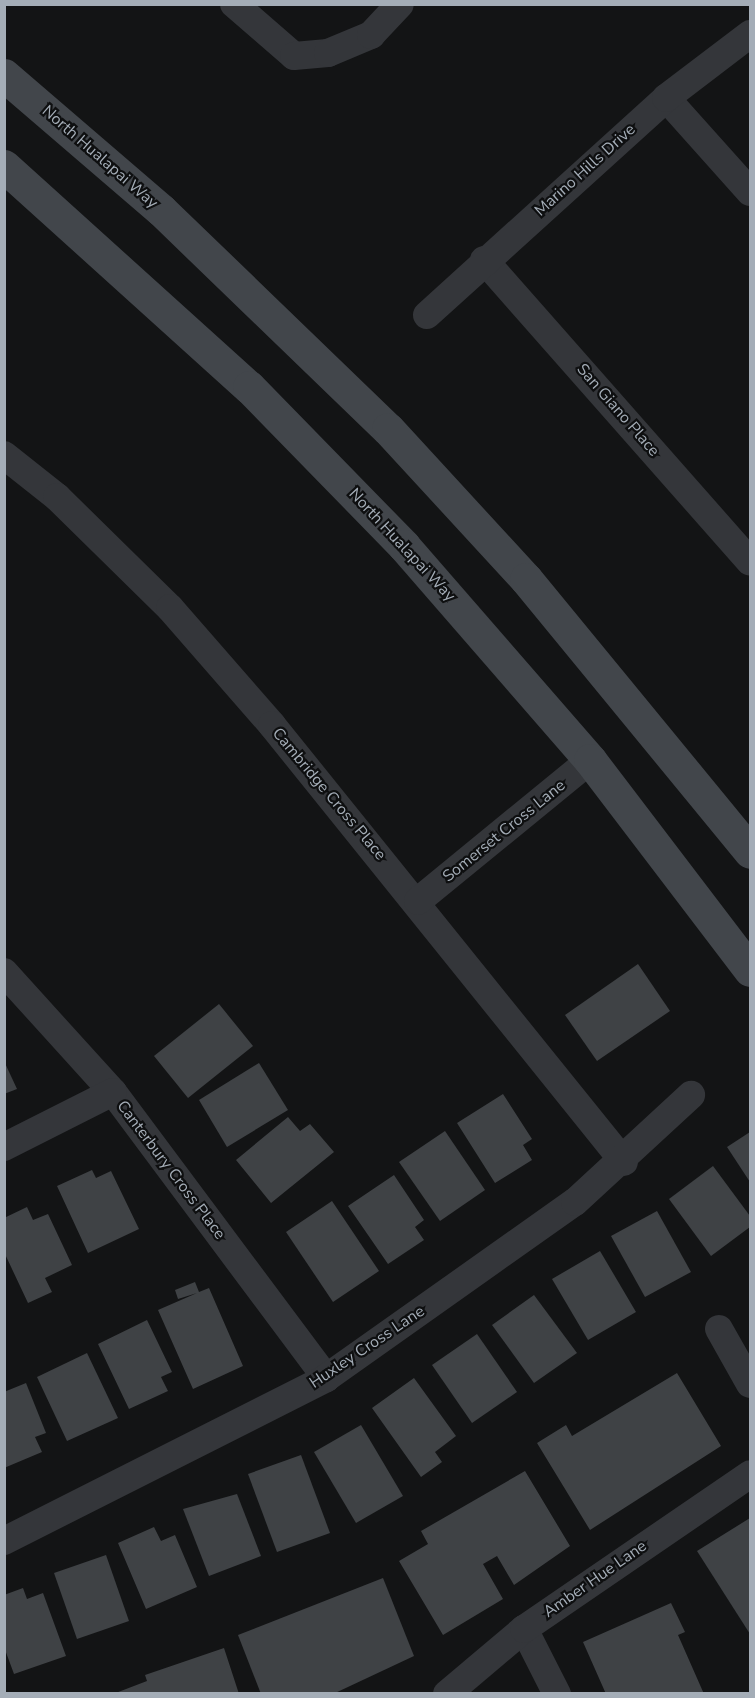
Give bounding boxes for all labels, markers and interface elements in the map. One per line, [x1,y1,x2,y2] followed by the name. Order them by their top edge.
[38,101,162,213] street label: North Hualapai Way
[531,120,639,220] street label: Marino Hills Drive
[573,360,663,460] street label: San Giano Place
[345,485,459,605] street label: North Hualapai Way
[268,724,390,864] street label: Cambridge Cross Place
[439,776,569,886] street label: Somerset Cross Lane
[113,1097,229,1243] street label: Canterbury Cross Place
[306,1301,428,1393] street label: Huxley Cross Lane
[540,1536,650,1622] street label: Amber Hue Lane

